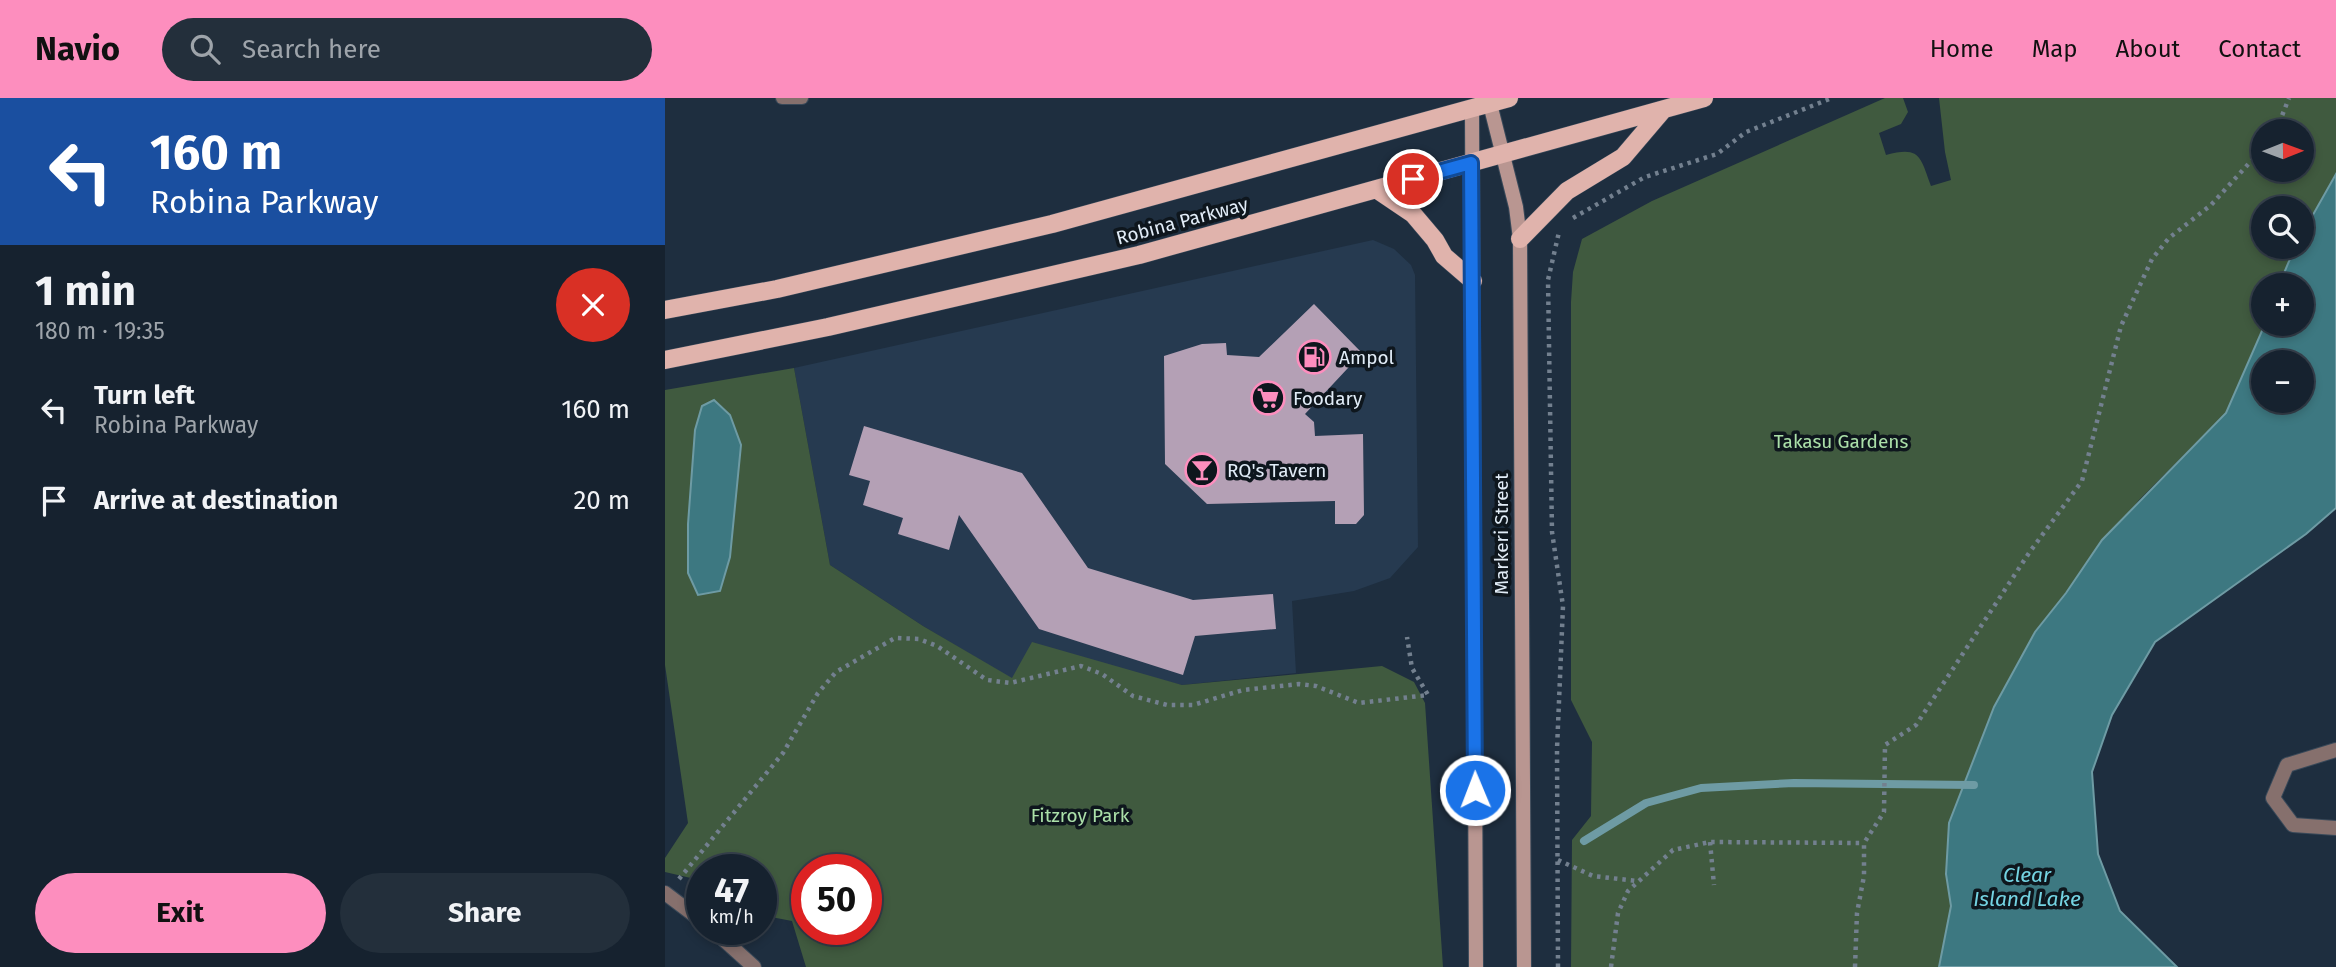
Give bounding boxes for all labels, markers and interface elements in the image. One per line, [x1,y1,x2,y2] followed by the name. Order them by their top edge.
[162,18,652,81] search box
[35,29,120,69] text: Navio
[186,30,224,68] icon: search
[242,34,381,65] text: Search here
[1930,35,1994,63] text: Home
[2032,35,2078,63] text: Map
[2116,35,2180,63] text: About
[2218,35,2301,63] text: Contact
[2251,119,2313,182] north arrow
[2251,119,2314,413] map controls
[150,123,282,182] text: 160 m
[35,126,126,217] icon: left
[1383,149,1443,209] pin
[1394,160,1432,198] icon: arrive
[150,183,378,221] text: Robina Parkway
[1114,192,1251,250] street label: Robina Parkway
[2251,196,2314,259] button: search
[35,266,136,316] text: 1 min
[556,268,630,342] button: close
[2251,273,2314,336] button: +
[35,317,165,345] text: 180 m · 19:35
[1295,338,1333,376] fuel station icon: Ampol
[1339,346,1395,369] place label: Ampol
[2251,350,2314,413] button: −
[1249,379,1287,417] supermarket icon: Foodary
[94,380,195,411] text: Turn left
[1293,387,1363,410] place label: Foodary
[35,391,73,429] icon: left
[561,394,630,425] text: 160 m
[94,411,258,439] text: Robina Parkway
[1774,430,1908,453] park label: Takasu Gardens
[1183,451,1221,489] bar icon: RQ's Tavern
[1227,459,1326,482] place label: RQ's Tavern
[1490,473,1513,595] street label: Markeri Street
[35,482,73,520] icon: arrive
[94,485,338,516] text: Arrive at destination
[573,485,630,516] text: 20 m
[1438,753,1512,827] position arrow
[1031,804,1130,827] park label: Fitzroy Park
[791,854,882,945] speed limit sign: 50
[1973,862,2081,912] water label: Clear Island Lake
[714,869,749,911] text: 47
[35,873,326,953] button: Exit
[340,873,630,953] button: Share
[709,906,754,928] text: km/h

